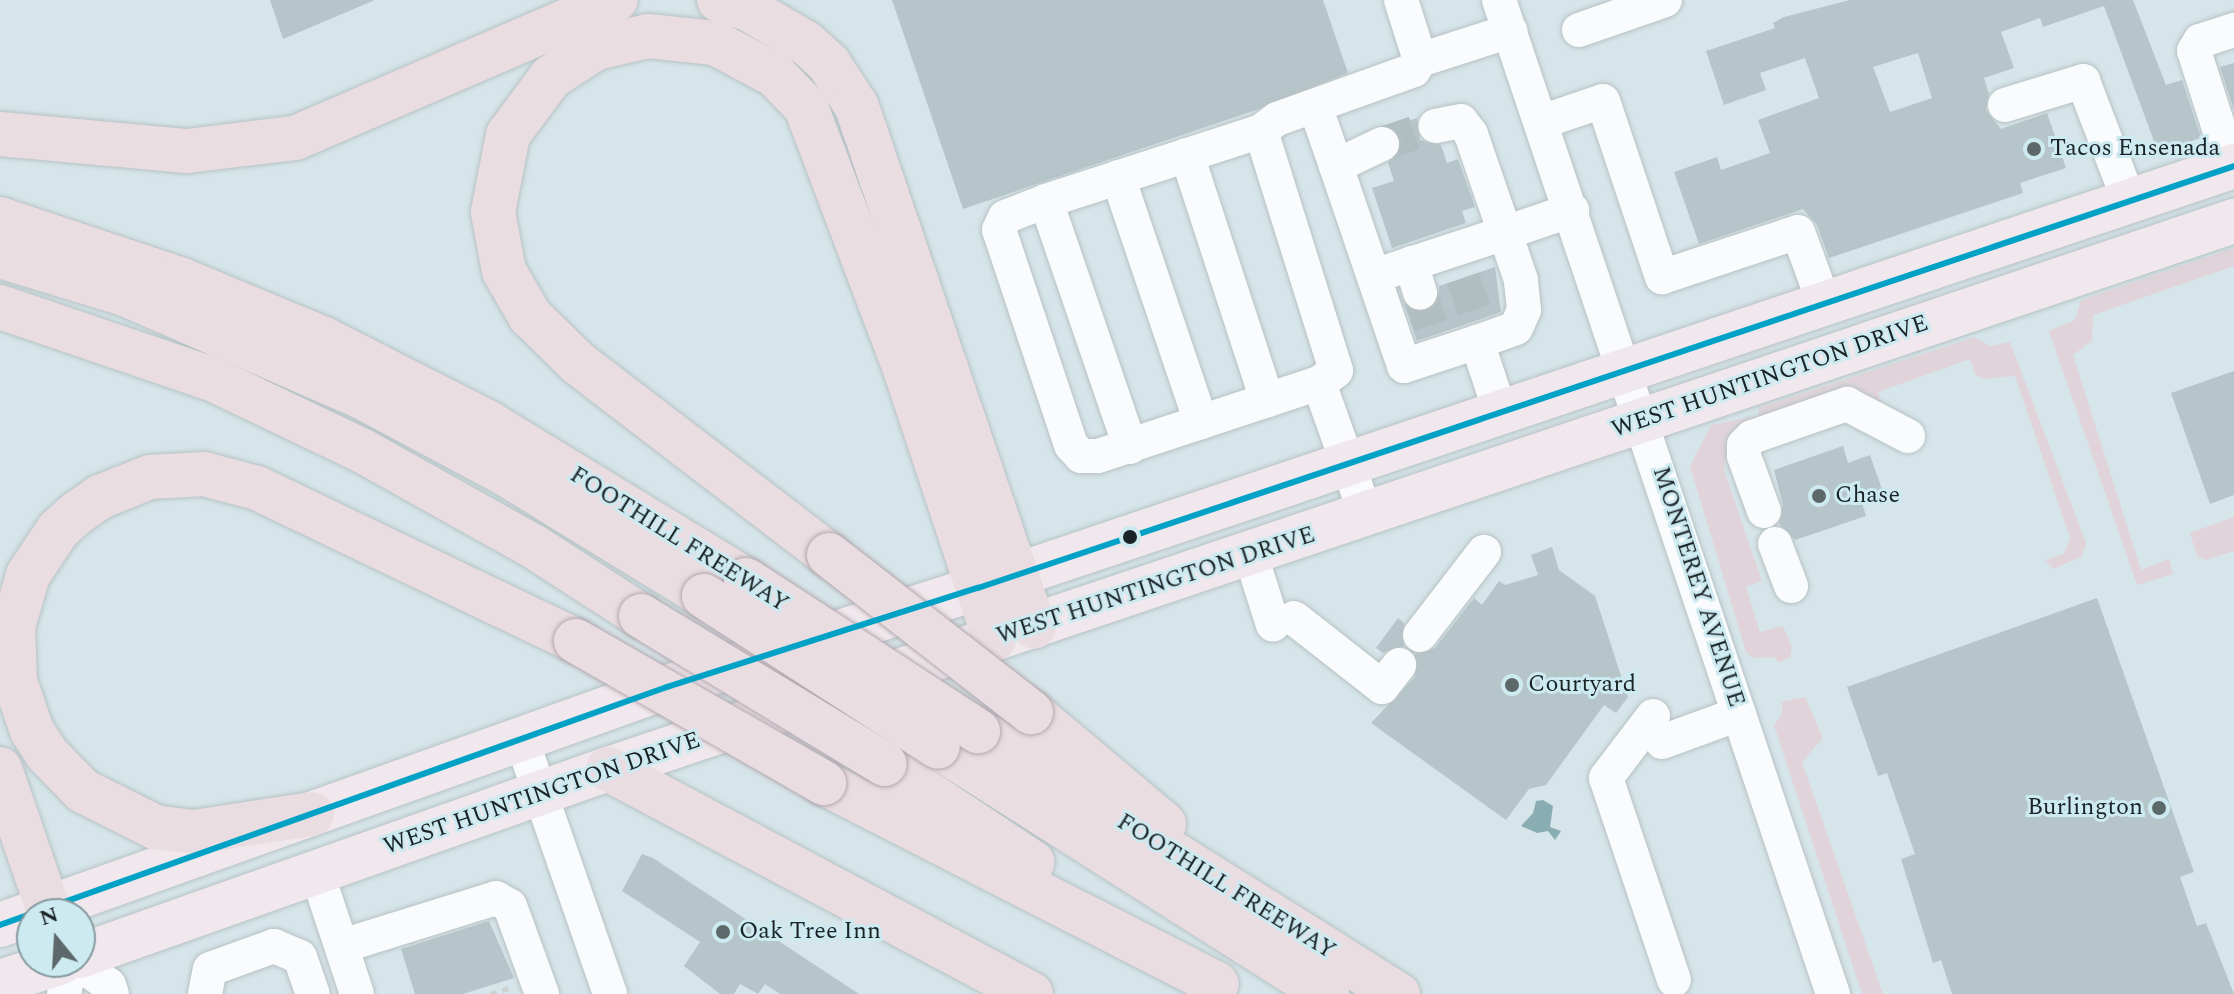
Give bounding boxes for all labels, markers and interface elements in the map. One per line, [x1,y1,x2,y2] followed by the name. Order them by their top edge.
[2050,135,2220,163] place label: Tacos Ensenada
[2025,140,2043,158] marker: Tacos Ensenada
[1608,309,1932,445] street label: WEST HUNTINGTON DRIVE
[564,461,794,619] street label: FOOTHILL FREEWAY
[1646,463,1750,711] street label: MONTEREY AVENUE
[1835,482,1900,510] place label: Chase
[1810,487,1828,505] marker: Chase
[993,521,1319,651] street label: WEST HUNTINGTON DRIVE
[1122,529,1138,545] unlabelled marker
[1528,671,1636,699] place label: Courtyard
[1503,676,1521,694] marker: Courtyard
[380,726,704,862] street label: WEST HUNTINGTON DRIVE
[2027,794,2143,822] place label: Burlington
[2150,799,2168,817] marker: Burlington
[1111,808,1341,966] street label: FOOTHILL FREEWAY
[16,898,96,978] north arrow
[35,898,63,935] text: N
[739,918,881,946] place label: Oak Tree Inn
[714,923,732,941] marker: Oak Tree Inn

